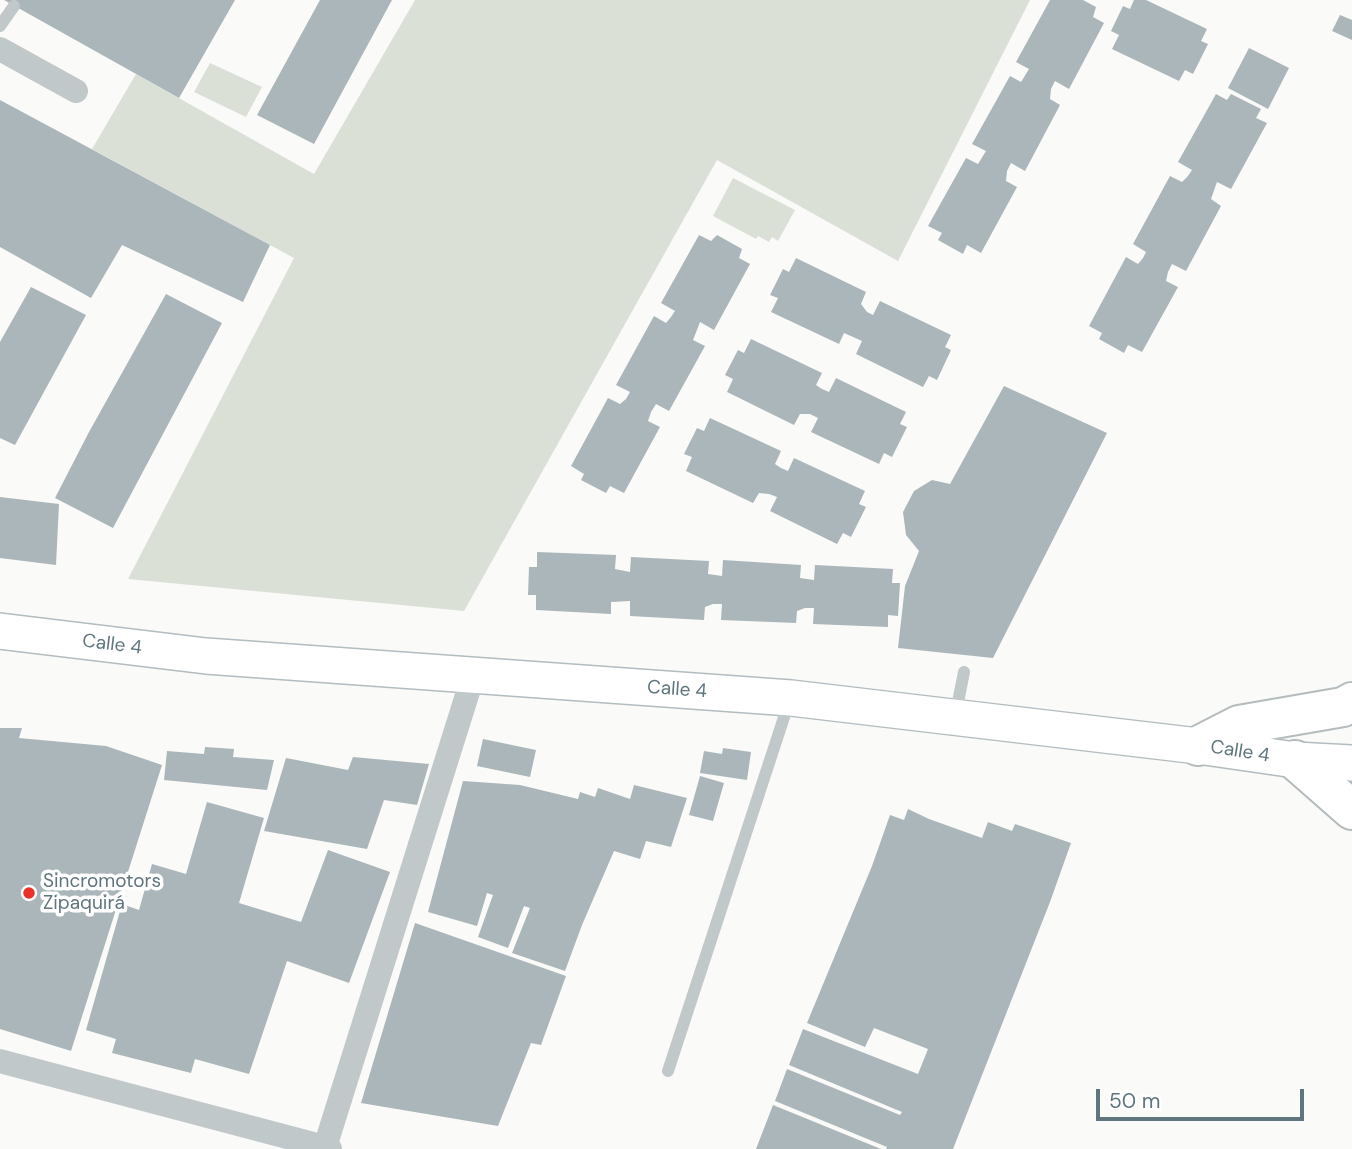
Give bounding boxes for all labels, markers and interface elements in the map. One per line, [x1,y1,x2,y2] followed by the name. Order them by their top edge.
[81,630,143,660] street label: Calle 4
[646,677,708,703] street label: Calle 4
[1209,736,1271,768] street label: Calle 4
[43,871,161,915] place label: Sincromotors Zipaquirá
[21,885,37,901] marker: Sincromotors Zipaquirá
[1100,1076,1308,1120] scale bar
[1109,1087,1160,1115] text: 50 m

